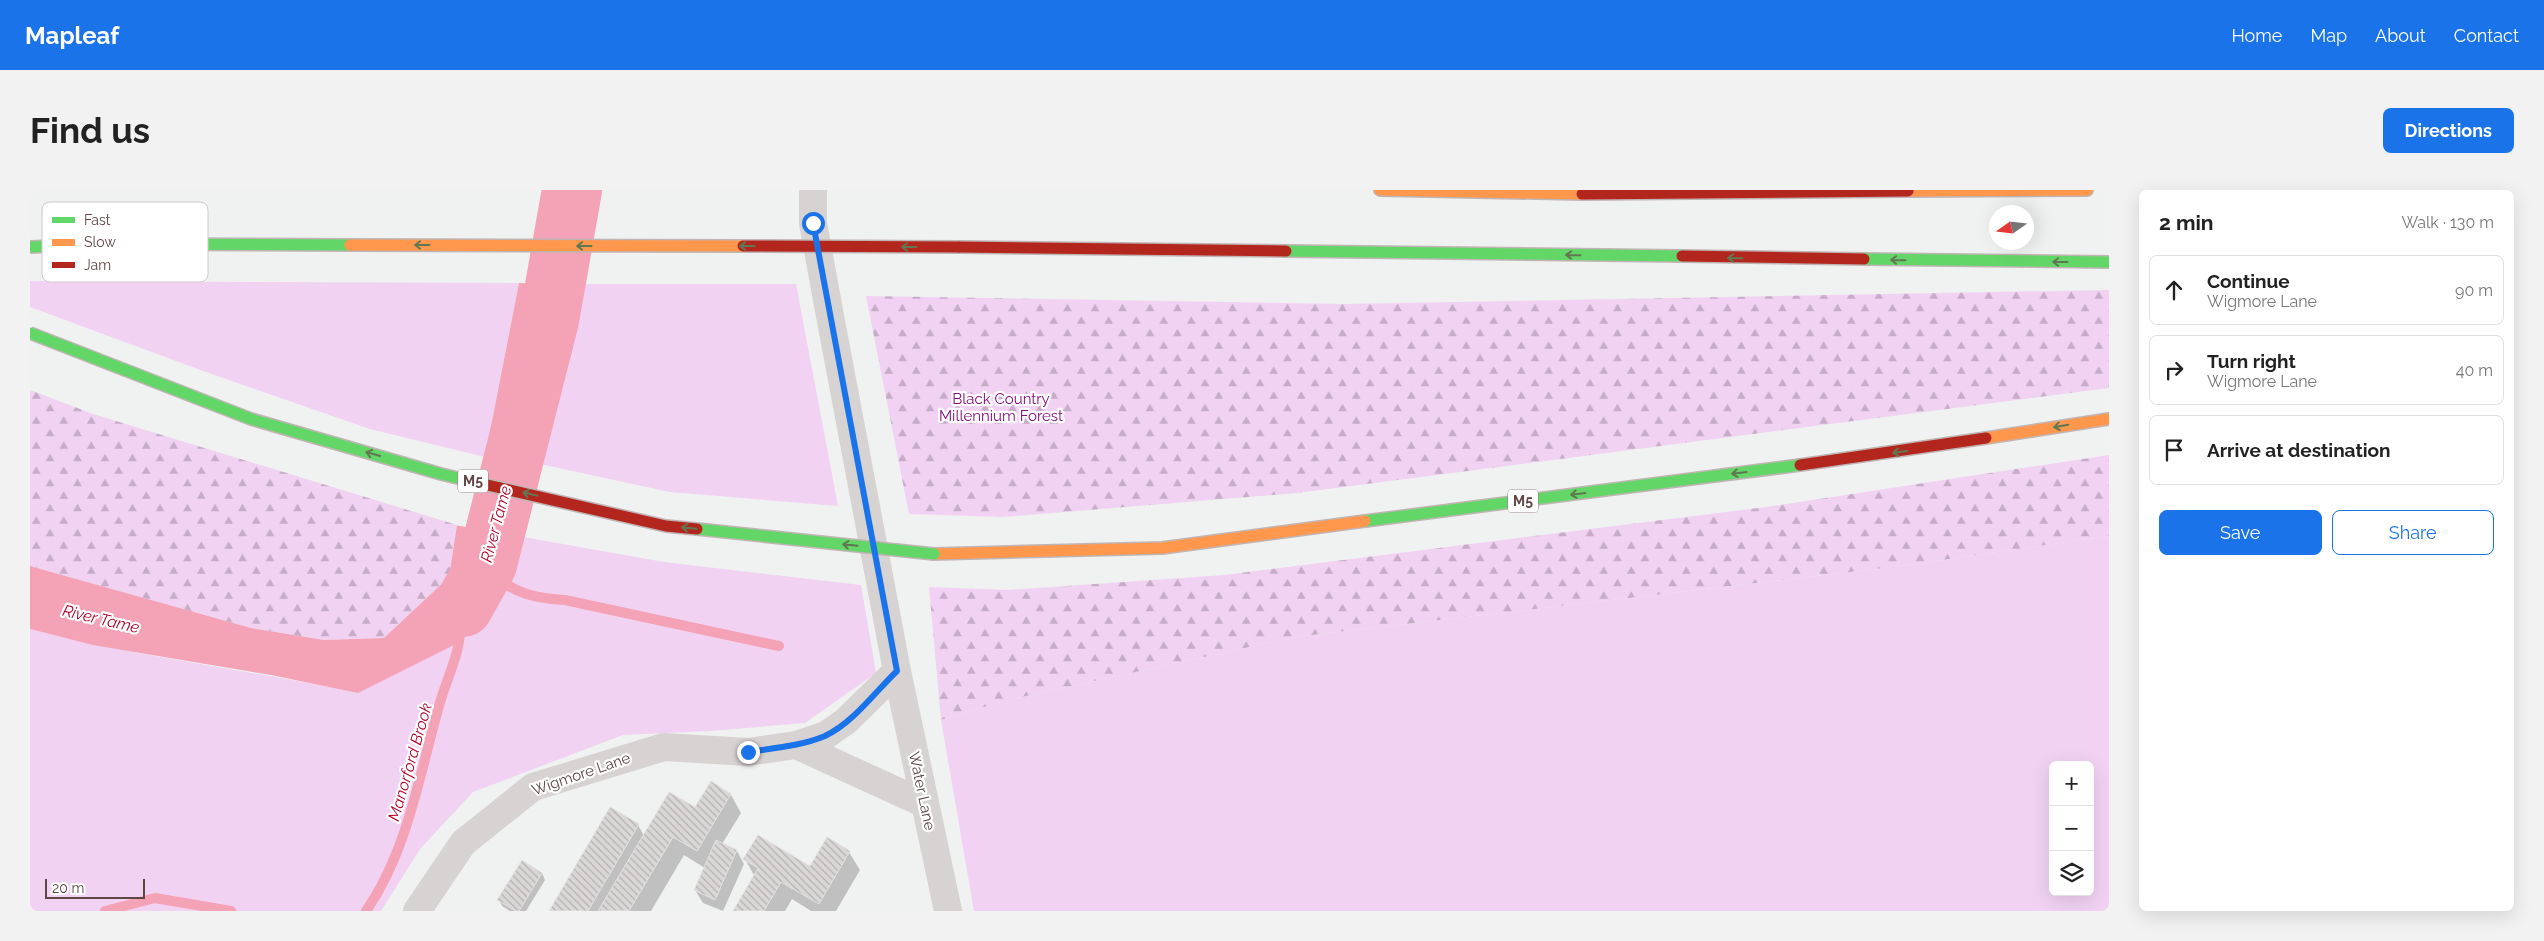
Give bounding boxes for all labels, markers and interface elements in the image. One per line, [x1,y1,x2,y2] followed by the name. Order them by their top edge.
[25,21,119,50] text: Mapleaf
[2231,25,2282,46] text: Home
[2310,25,2347,46] text: Map
[2375,25,2426,46] text: About
[2454,25,2519,46] text: Contact
[2383,108,2514,153] button: Directions
[30,110,150,151] text: Find us
[42,202,208,282] legend
[1989,205,2034,250] north arrow
[2159,210,2213,235] text: 2 min
[84,212,111,228] text: Fast
[802,212,825,235] route start
[2401,213,2494,232] text: Walk · 130 m
[84,234,116,250] text: Slow
[414,240,430,250] one-way arrow
[577,241,593,251] one-way arrow
[739,241,756,251] one-way arrow
[902,242,918,252] one-way arrow
[1565,251,1581,260] one-way arrow
[1728,253,1744,263] one-way arrow
[1890,255,1906,265] one-way arrow
[84,257,111,273] text: Jam
[2053,257,2069,267] one-way arrow
[2207,270,2290,292] text: Continue
[2160,276,2188,304] icon: ahead
[2455,281,2493,300] text: 90 m
[2207,292,2317,311] text: Wigmore Lane
[2207,350,2296,372] text: Turn right
[2160,356,2188,384] icon: right
[2456,361,2493,380] text: 40 m
[2207,372,2317,391] text: Wigmore Lane
[939,390,1063,425] park label: Black Country Millennium Forest
[2053,422,2069,432] one-way arrow
[2160,436,2188,464] icon: arrive
[2207,439,2391,461] text: Arrive at destination
[1893,447,1909,457] one-way arrow
[365,449,381,458] one-way arrow
[1732,468,1748,478] one-way arrow
[458,470,488,492] road number: M5
[477,483,515,564] water label: River Tame
[522,489,538,498] one-way arrow
[1570,489,1586,499] one-way arrow
[1508,490,1538,512] road number: M5
[2159,510,2322,555] button: Save
[2332,510,2494,555] button: Share
[681,523,697,533] one-way arrow
[843,540,859,550] one-way arrow
[61,601,142,637] water label: River Tame
[384,700,436,823] water label: Manorford Brook
[737,741,760,764] route end
[529,749,633,799] street label: Wigmore Lane
[905,750,939,832] street label: Water Lane
[2049,761,2094,896] map controls
[2049,761,2094,806] button: +
[2049,806,2094,851] button: −
[2049,851,2094,896] button: layers
[45,876,145,899] scale bar
[52,880,84,896] text: 20 m

